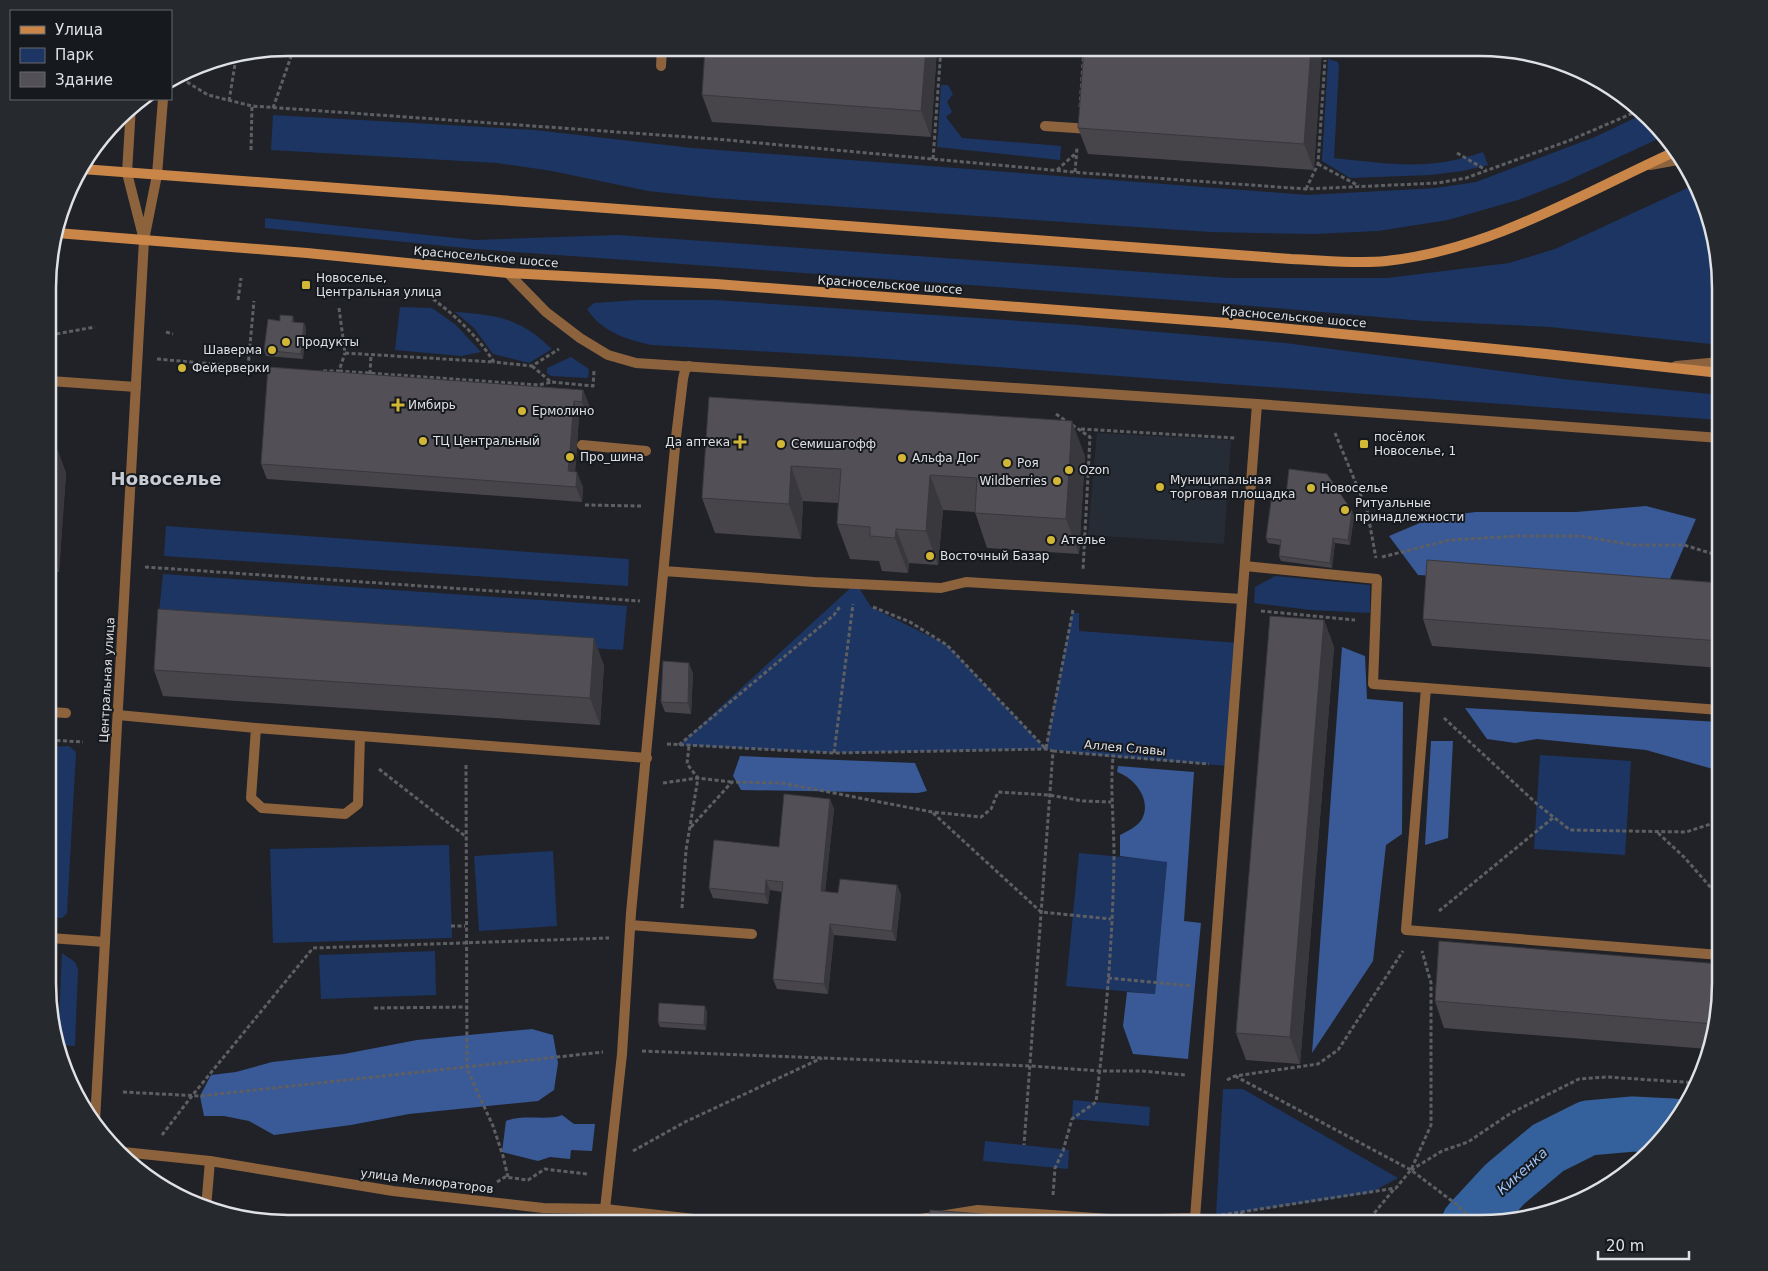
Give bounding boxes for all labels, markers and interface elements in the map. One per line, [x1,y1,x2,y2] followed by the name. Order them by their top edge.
[10,10,172,100] legend
[55,21,103,39] text: Улица
[55,46,94,64] text: Парк
[55,71,113,89] text: Здание
[413,244,559,270] street label: Красносельское шоссе
[316,271,442,299] place label: Новоселье, Центральная улица
[817,273,963,297] street label: Красносельское шоссе
[300,279,312,291] marker: Новоселье, Центральная улица
[1221,304,1367,330] street label: Красносельское шоссе
[296,335,359,349] place label: Продукты
[280,336,292,348] marker: Продукты
[203,343,262,357] place label: Шаверма
[266,344,278,356] marker: Шаверма
[192,361,270,375] place label: Фейерверки
[176,362,188,374] marker: Фейерверки
[408,398,456,412] place label: Имбирь
[392,399,404,411] marker: Имбирь
[532,404,594,418] place label: Ермолино
[516,405,528,417] marker: Ермолино
[1374,430,1456,458] place label: посёлок Новоселье, 1
[432,434,540,448] place label: ТЦ Центральный
[417,435,429,447] marker: ТЦ Центральный
[665,435,730,449] place label: Да аптека
[734,436,746,448] marker: Да аптека
[791,437,876,451] place label: Семишагофф
[775,438,787,450] marker: Семишагофф
[1358,438,1370,450] marker: посёлок Новоселье, 1
[580,450,644,464] place label: Про_шина
[564,451,576,463] marker: Про_шина
[912,451,979,465] place label: Альфа Дог
[896,452,908,464] marker: Альфа Дог
[1017,456,1039,470] place label: Роя
[1001,457,1013,469] marker: Роя
[1079,463,1110,477] place label: Ozon
[1063,464,1075,476] marker: Ozon
[111,468,221,489] district label: Новоселье
[1170,473,1295,501] place label: Муниципальная торговая площадка
[979,474,1047,488] place label: Wildberries
[1051,475,1063,487] marker: Wildberries
[1154,481,1166,493] marker: Муниципальная торговая площадка
[1321,481,1388,495] place label: Новоселье
[1305,482,1317,494] marker: Новоселье
[1355,496,1464,524] place label: Ритуальные принадлежности
[1339,504,1351,516] marker: Ритуальные принадлежности
[1061,533,1106,547] place label: Ателье
[1045,534,1057,546] marker: Ателье
[940,549,1049,563] place label: Восточный Базар
[924,550,936,562] marker: Восточный Базар
[97,617,117,743] street label: Центральная улица
[1084,737,1166,759] street label: Аллея Славы
[1493,1144,1551,1198] water label: Кикенка
[360,1166,494,1196] street label: улица Мелиораторов
[1598,1228,1689,1260] scale bar
[1606,1237,1644,1255] text: 20 m

